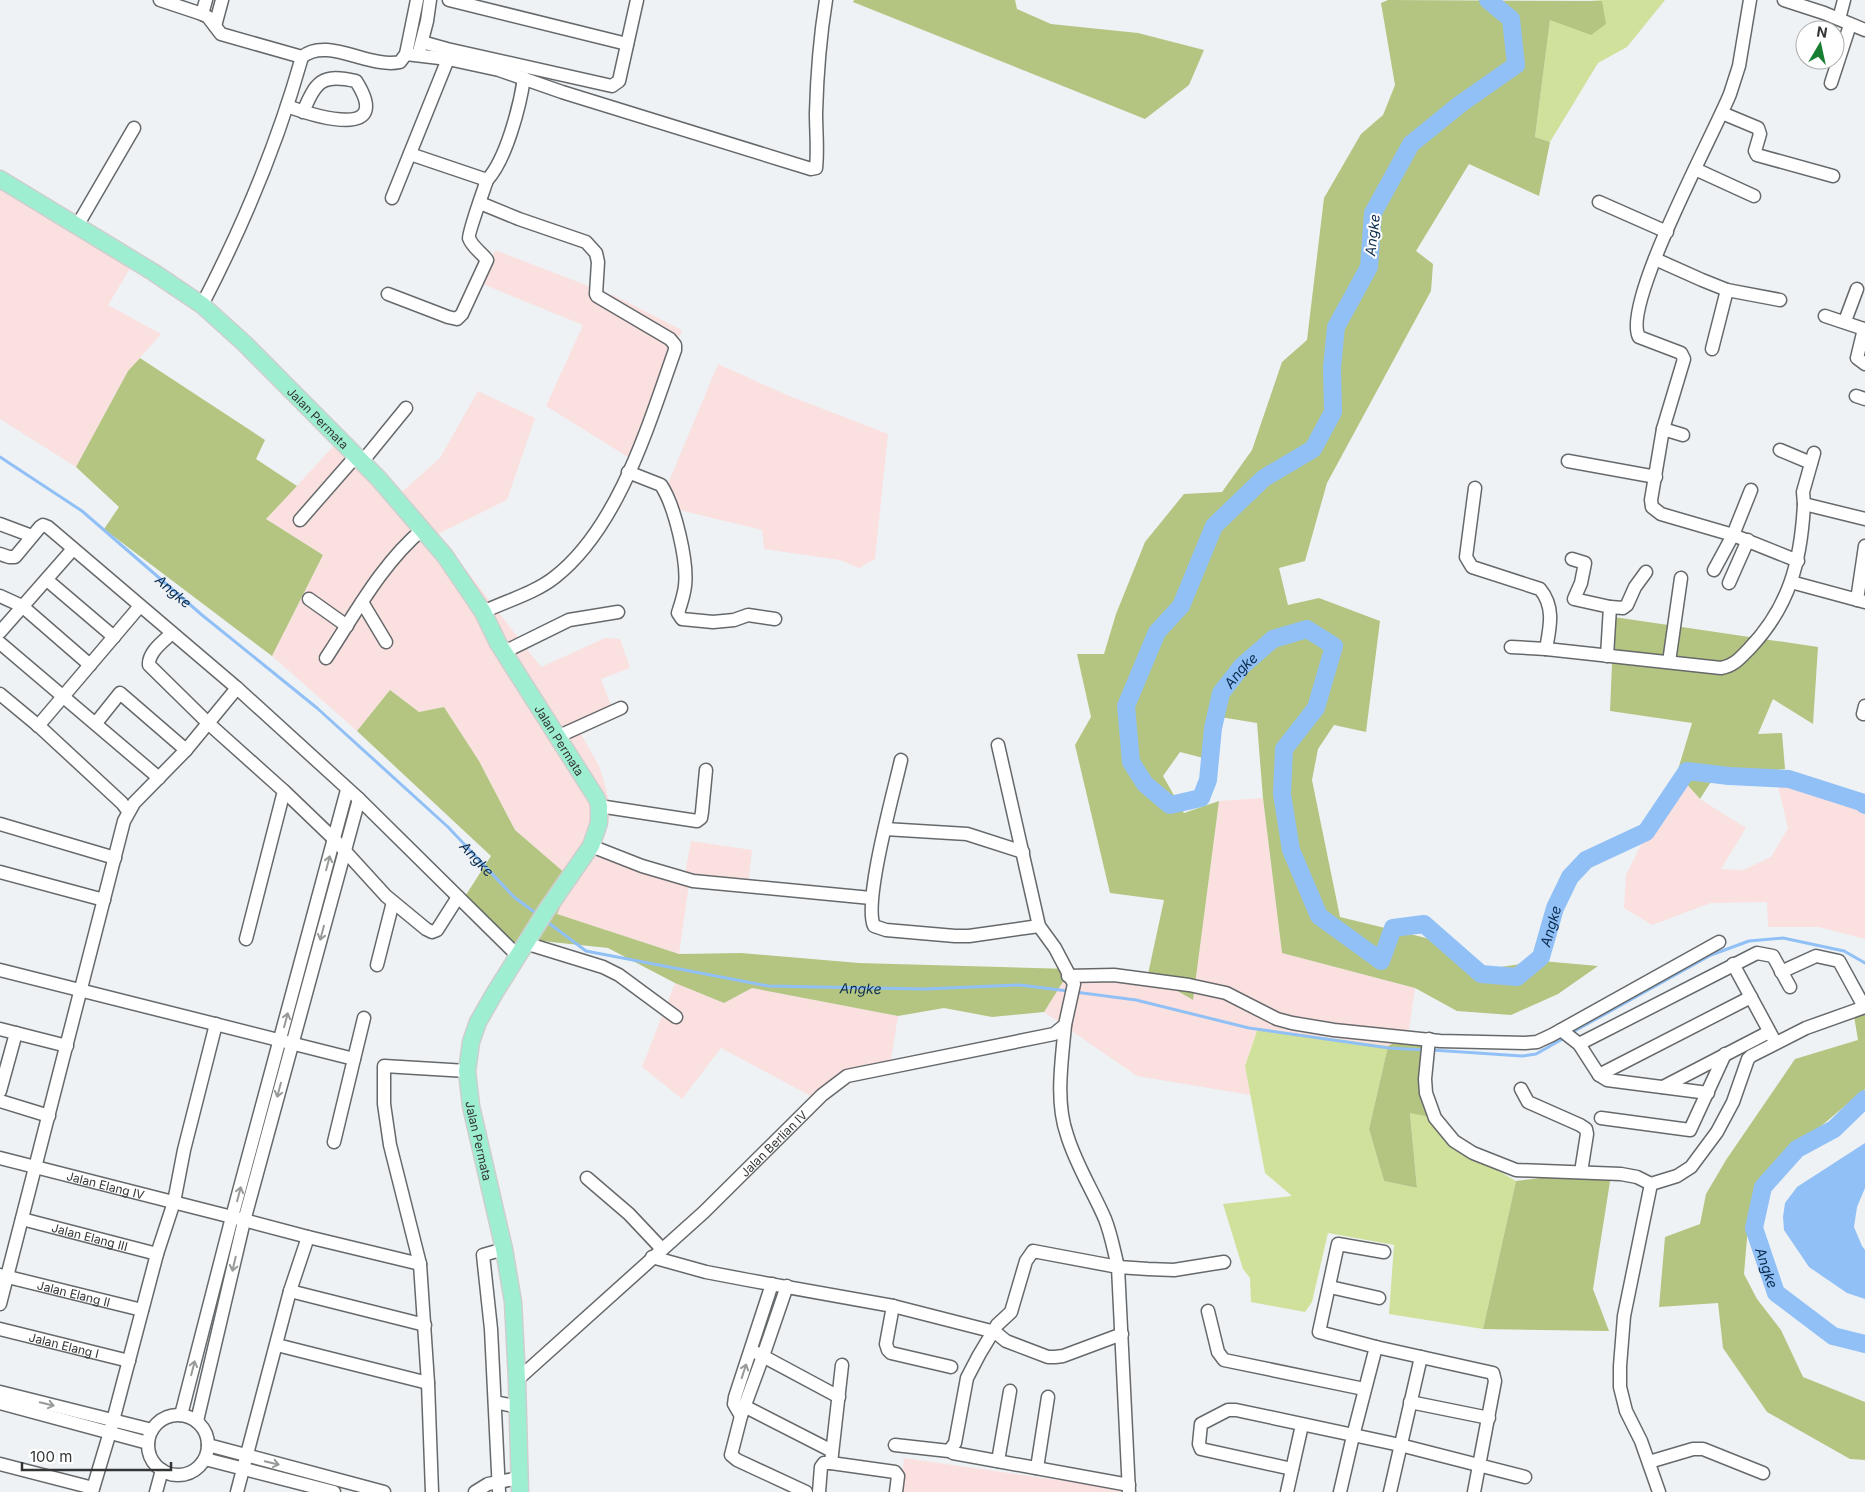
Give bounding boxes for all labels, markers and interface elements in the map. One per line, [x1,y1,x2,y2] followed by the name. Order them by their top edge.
[1795,20,1845,70] north arrow
[1816,22,1829,41] text: N
[1361,213,1383,258] water label: Angke
[284,384,352,452] street label: Jalan Permata
[152,570,195,611] water label: Angke
[1219,648,1260,692] water label: Angke
[532,702,588,778] street label: Jalan Permata
[456,837,498,880] water label: Angke
[324,856,333,872] one-way arrow
[1536,903,1564,949] water label: Angke
[316,925,326,941] one-way arrow
[838,979,882,997] water label: Angke
[281,1012,291,1028] one-way arrow
[274,1082,283,1098] one-way arrow
[463,1100,495,1182] street label: Jalan Permata
[737,1107,810,1180] street label: Jalan Berlian IV
[65,1168,146,1202] street label: Jalan Elang IV
[234,1186,244,1202] one-way arrow
[50,1220,129,1254] street label: Jalan Elang III
[1752,1244,1782,1290] water label: Angke
[229,1256,238,1272] one-way arrow
[36,1277,112,1309] street label: Jalan Elang II
[27,1329,101,1361] street label: Jalan Elang I
[189,1360,199,1376] one-way arrow
[739,1363,749,1379] one-way arrow
[39,1400,55,1409] one-way arrow
[22,1440,171,1472] scale bar
[30,1447,72,1466] text: 100 m
[264,1459,280,1468] one-way arrow

